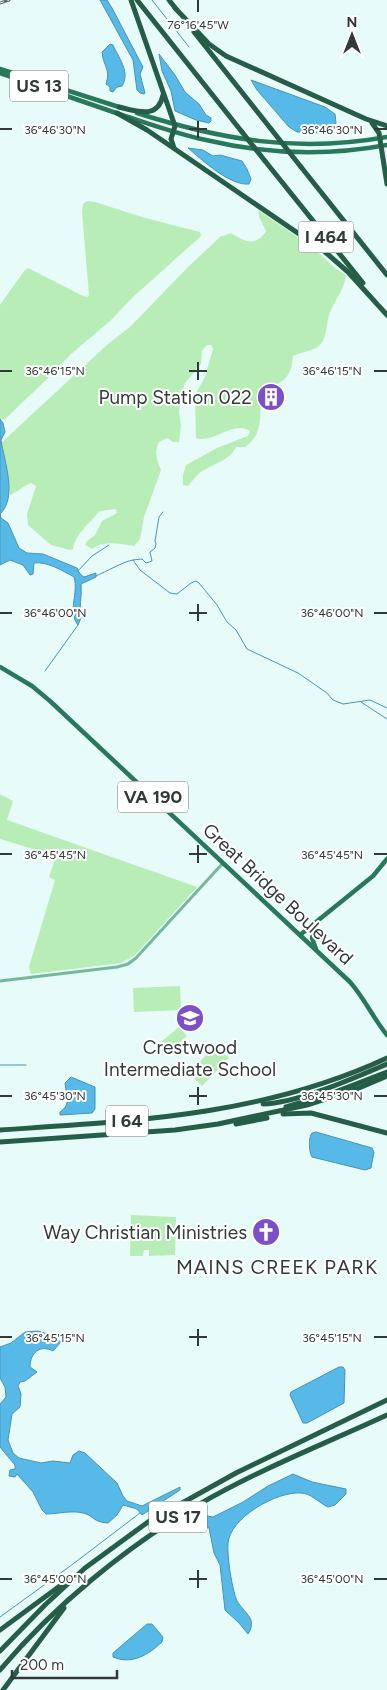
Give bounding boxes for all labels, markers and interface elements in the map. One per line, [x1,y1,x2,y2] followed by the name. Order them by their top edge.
[327,10,377,60] north arrow
[347,14,357,31] text: N
[167,18,229,32] text: 76°16'45"W
[10,70,68,102] road number: US 13
[24,123,86,137] text: 36°46'30"N
[301,123,363,137] text: 36°46'30"N
[298,222,354,252] road number: I 464
[25,364,85,378] text: 36°46'15"N
[302,364,362,378] text: 36°46'15"N
[256,382,286,412] building icon: Pump Station 022
[99,386,252,409] place label: Pump Station 022
[24,606,86,620] text: 36°46'00"N
[301,606,363,620] text: 36°46'00"N
[118,782,188,812] road number: VA 190
[198,818,358,970] street label: Great Bridge Boulevard
[24,848,86,862] text: 36°45'45"N
[301,848,363,862] text: 36°45'45"N
[175,1003,205,1033] school or university icon: Crestwood Intermediate School
[104,1036,276,1081] place label: Crestwood Intermediate School
[24,1089,86,1103] text: 36°45'30"N
[301,1089,363,1103] text: 36°45'30"N
[106,1106,148,1136] road number: I 64
[251,1217,281,1247] church icon: Way Christian Ministries
[43,1221,247,1244] place label: Way Christian Ministries
[176,1255,378,1279] district label: MAINS CREEK PARK
[25,1331,85,1345] text: 36°45'15"N
[302,1331,362,1345] text: 36°45'15"N
[149,1501,207,1532] road number: US 17
[23,1572,87,1586] text: 36°45'00"N
[300,1572,364,1586] text: 36°45'00"N
[12,1648,118,1680] scale bar
[20,1656,64,1674] text: 200 m

